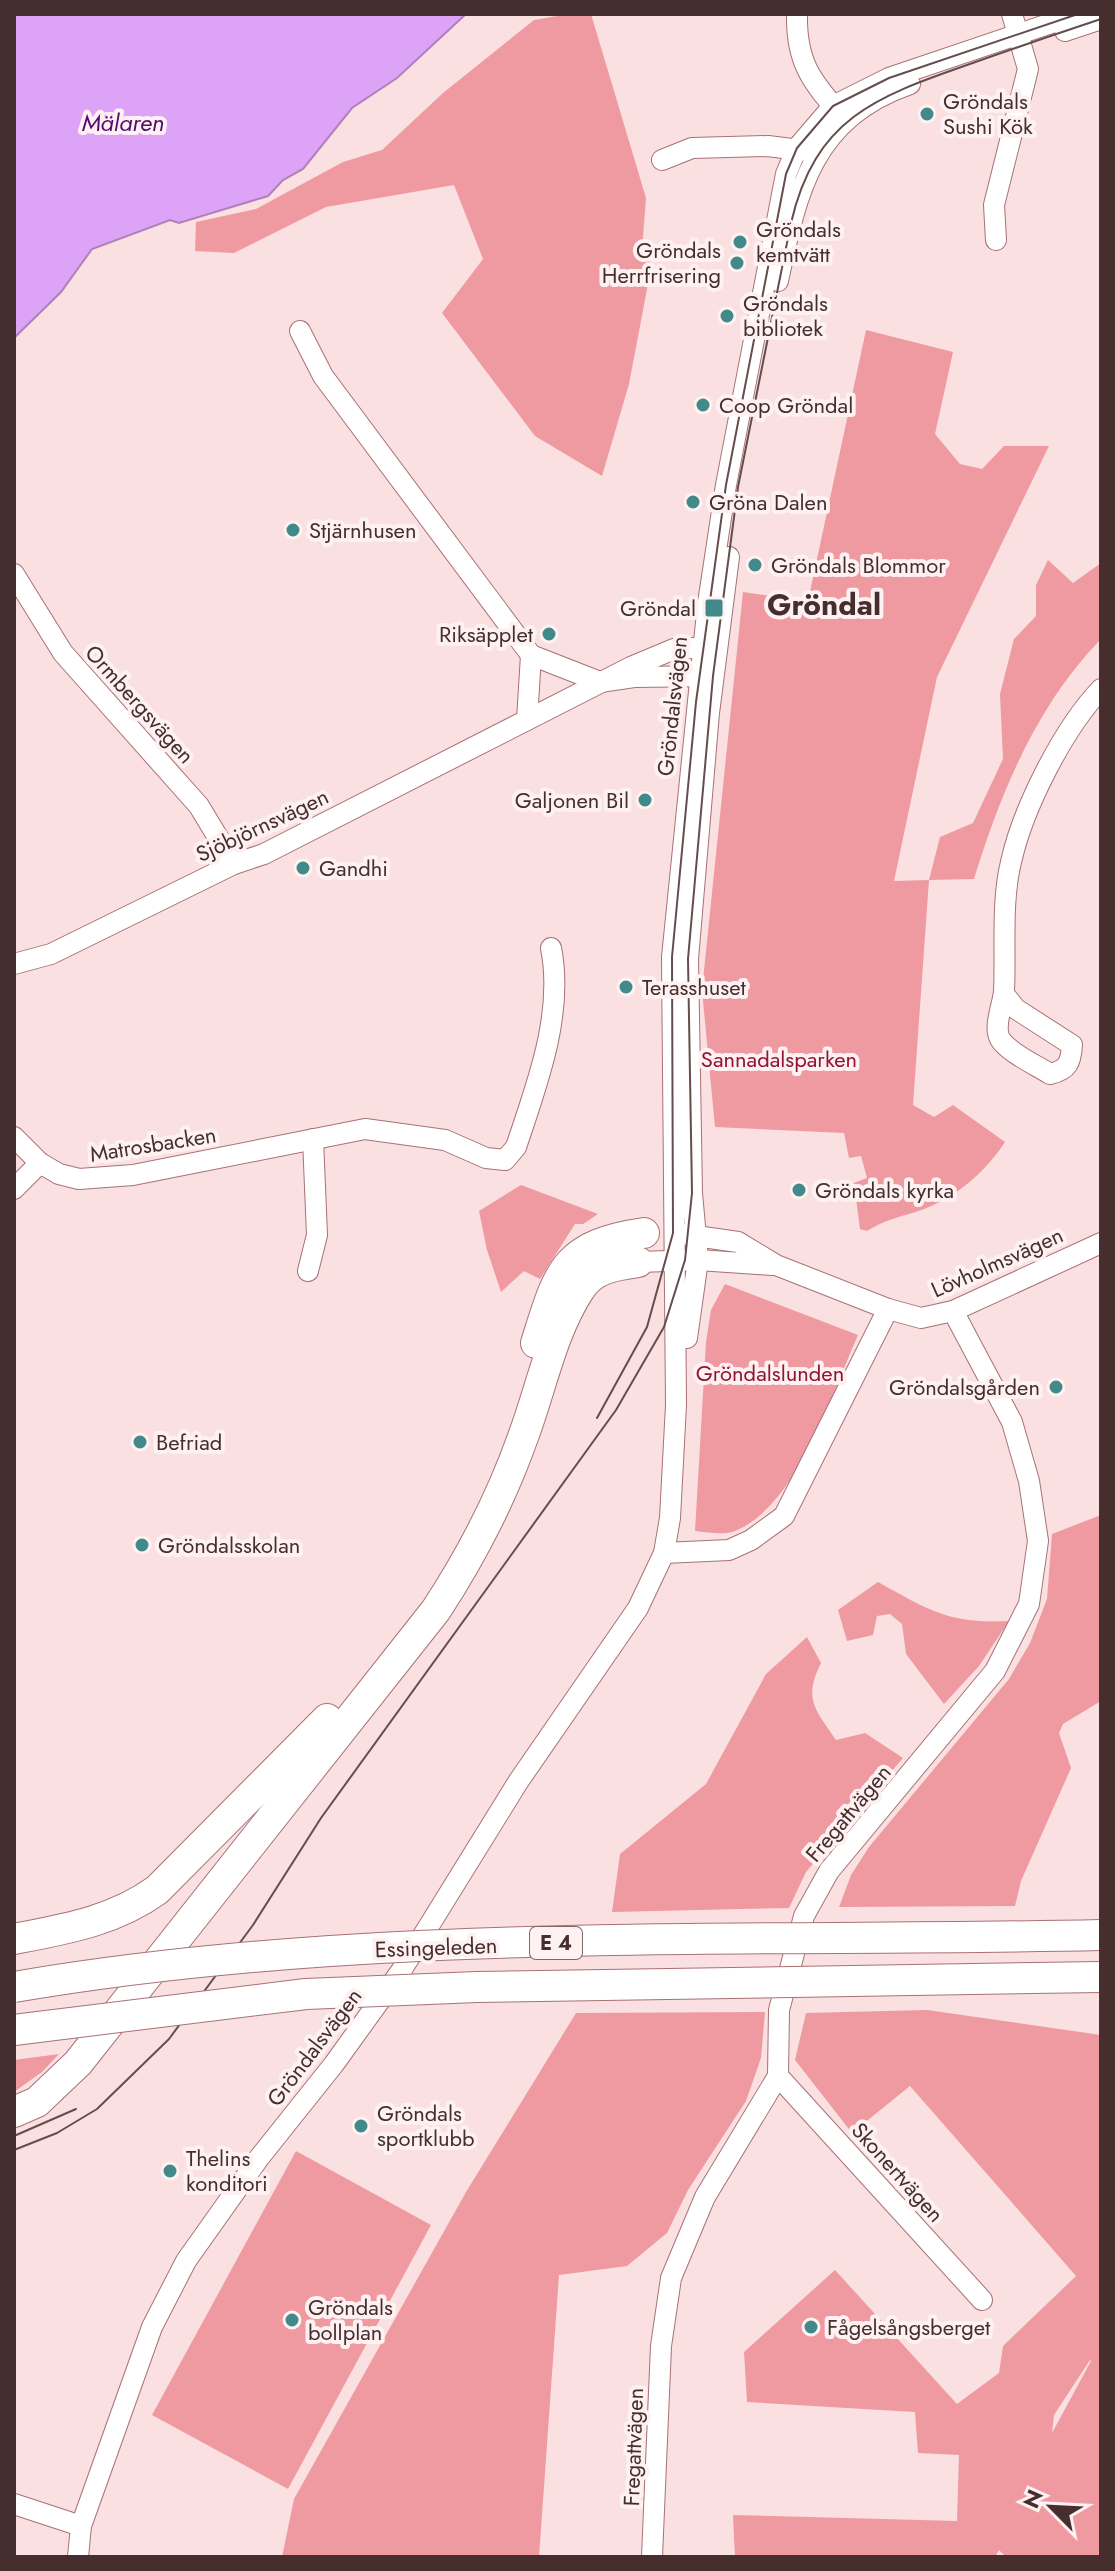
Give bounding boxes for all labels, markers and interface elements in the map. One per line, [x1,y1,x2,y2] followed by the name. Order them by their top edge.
[943,85,1033,142] place label: Gröndals Sushi Kök
[82,105,164,140] water label: Mälaren
[918,105,936,123] marker: Gröndals Sushi Kök
[756,213,841,270] place label: Gröndals kemtvätt
[731,233,749,251] marker: Gröndals kemtvätt
[602,234,721,291] place label: Gröndals Herrfrisering
[728,254,746,272] marker: Gröndals Herrfrisering
[743,287,828,344] place label: Gröndals bibliotek
[718,307,736,325] marker: Gröndals bibliotek
[719,389,853,421] place label: Coop Gröndal
[694,396,712,414] marker: Coop Gröndal
[709,486,828,518] place label: Gröna Dalen
[684,493,702,511] marker: Gröna Dalen
[309,514,416,546] place label: Stjärnhusen
[284,521,302,539] marker: Stjärnhusen
[771,549,946,581] place label: Gröndals Blommor
[746,556,764,574] marker: Gröndals Blommor
[767,583,881,626] district label: Gröndal
[620,592,696,624] place label: Gröndal
[703,597,725,619] marker: Gröndal
[439,618,534,650] place label: Riksäpplet
[540,625,558,643] marker: Riksäpplet
[649,634,695,778] street label: Gröndalsvägen
[78,637,202,771] street label: Ormbergsvägen
[190,780,334,870] street label: Sjöbjörnsvägen
[515,784,629,816] place label: Galjonen Bil
[636,791,654,809] marker: Galjonen Bil
[319,852,388,884] place label: Gandhi
[294,859,312,877] marker: Gandhi
[642,971,747,1003] place label: Terasshuset
[617,978,635,996] marker: Terasshuset
[701,1043,857,1075] park label: Sannadalsparken
[87,1118,219,1170] street label: Matrosbacken
[815,1174,954,1206] place label: Gröndals kyrka
[790,1181,808,1199] marker: Gröndals kyrka
[926,1219,1068,1305] street label: Lövholmsvägen
[696,1357,844,1389] park label: Gröndalslunden
[889,1371,1040,1403] place label: Gröndalsgården
[1047,1378,1065,1396] marker: Gröndalsgården
[156,1426,222,1458] place label: Befriad
[131,1433,149,1451] marker: Befriad
[158,1529,300,1561] place label: Gröndalsskolan
[133,1536,151,1554] marker: Gröndalsskolan
[798,1757,898,1869] street label: Fregattvägen
[530,1927,582,1959] road number: E 4
[374,1929,498,1965] street label: Essingeleden
[259,1981,369,2113] street label: Gröndalsvägen
[377,2097,475,2154] place label: Gröndals sportklubb
[844,2115,952,2229] street label: Skonertvägen
[352,2117,370,2135] marker: Gröndals sportklubb
[186,2142,268,2199] place label: Thelins konditori
[161,2162,179,2180] marker: Thelins konditori
[308,2291,393,2348] place label: Gröndals bollplan
[283,2311,301,2329] marker: Gröndals bollplan
[827,2311,991,2343] place label: Fågelsångsberget
[802,2318,820,2336] marker: Fågelsångsberget
[615,2387,651,2507] street label: Fregattvägen
[1011,2467,1091,2547] north arrow
[1015,2484,1051,2513] text: N

